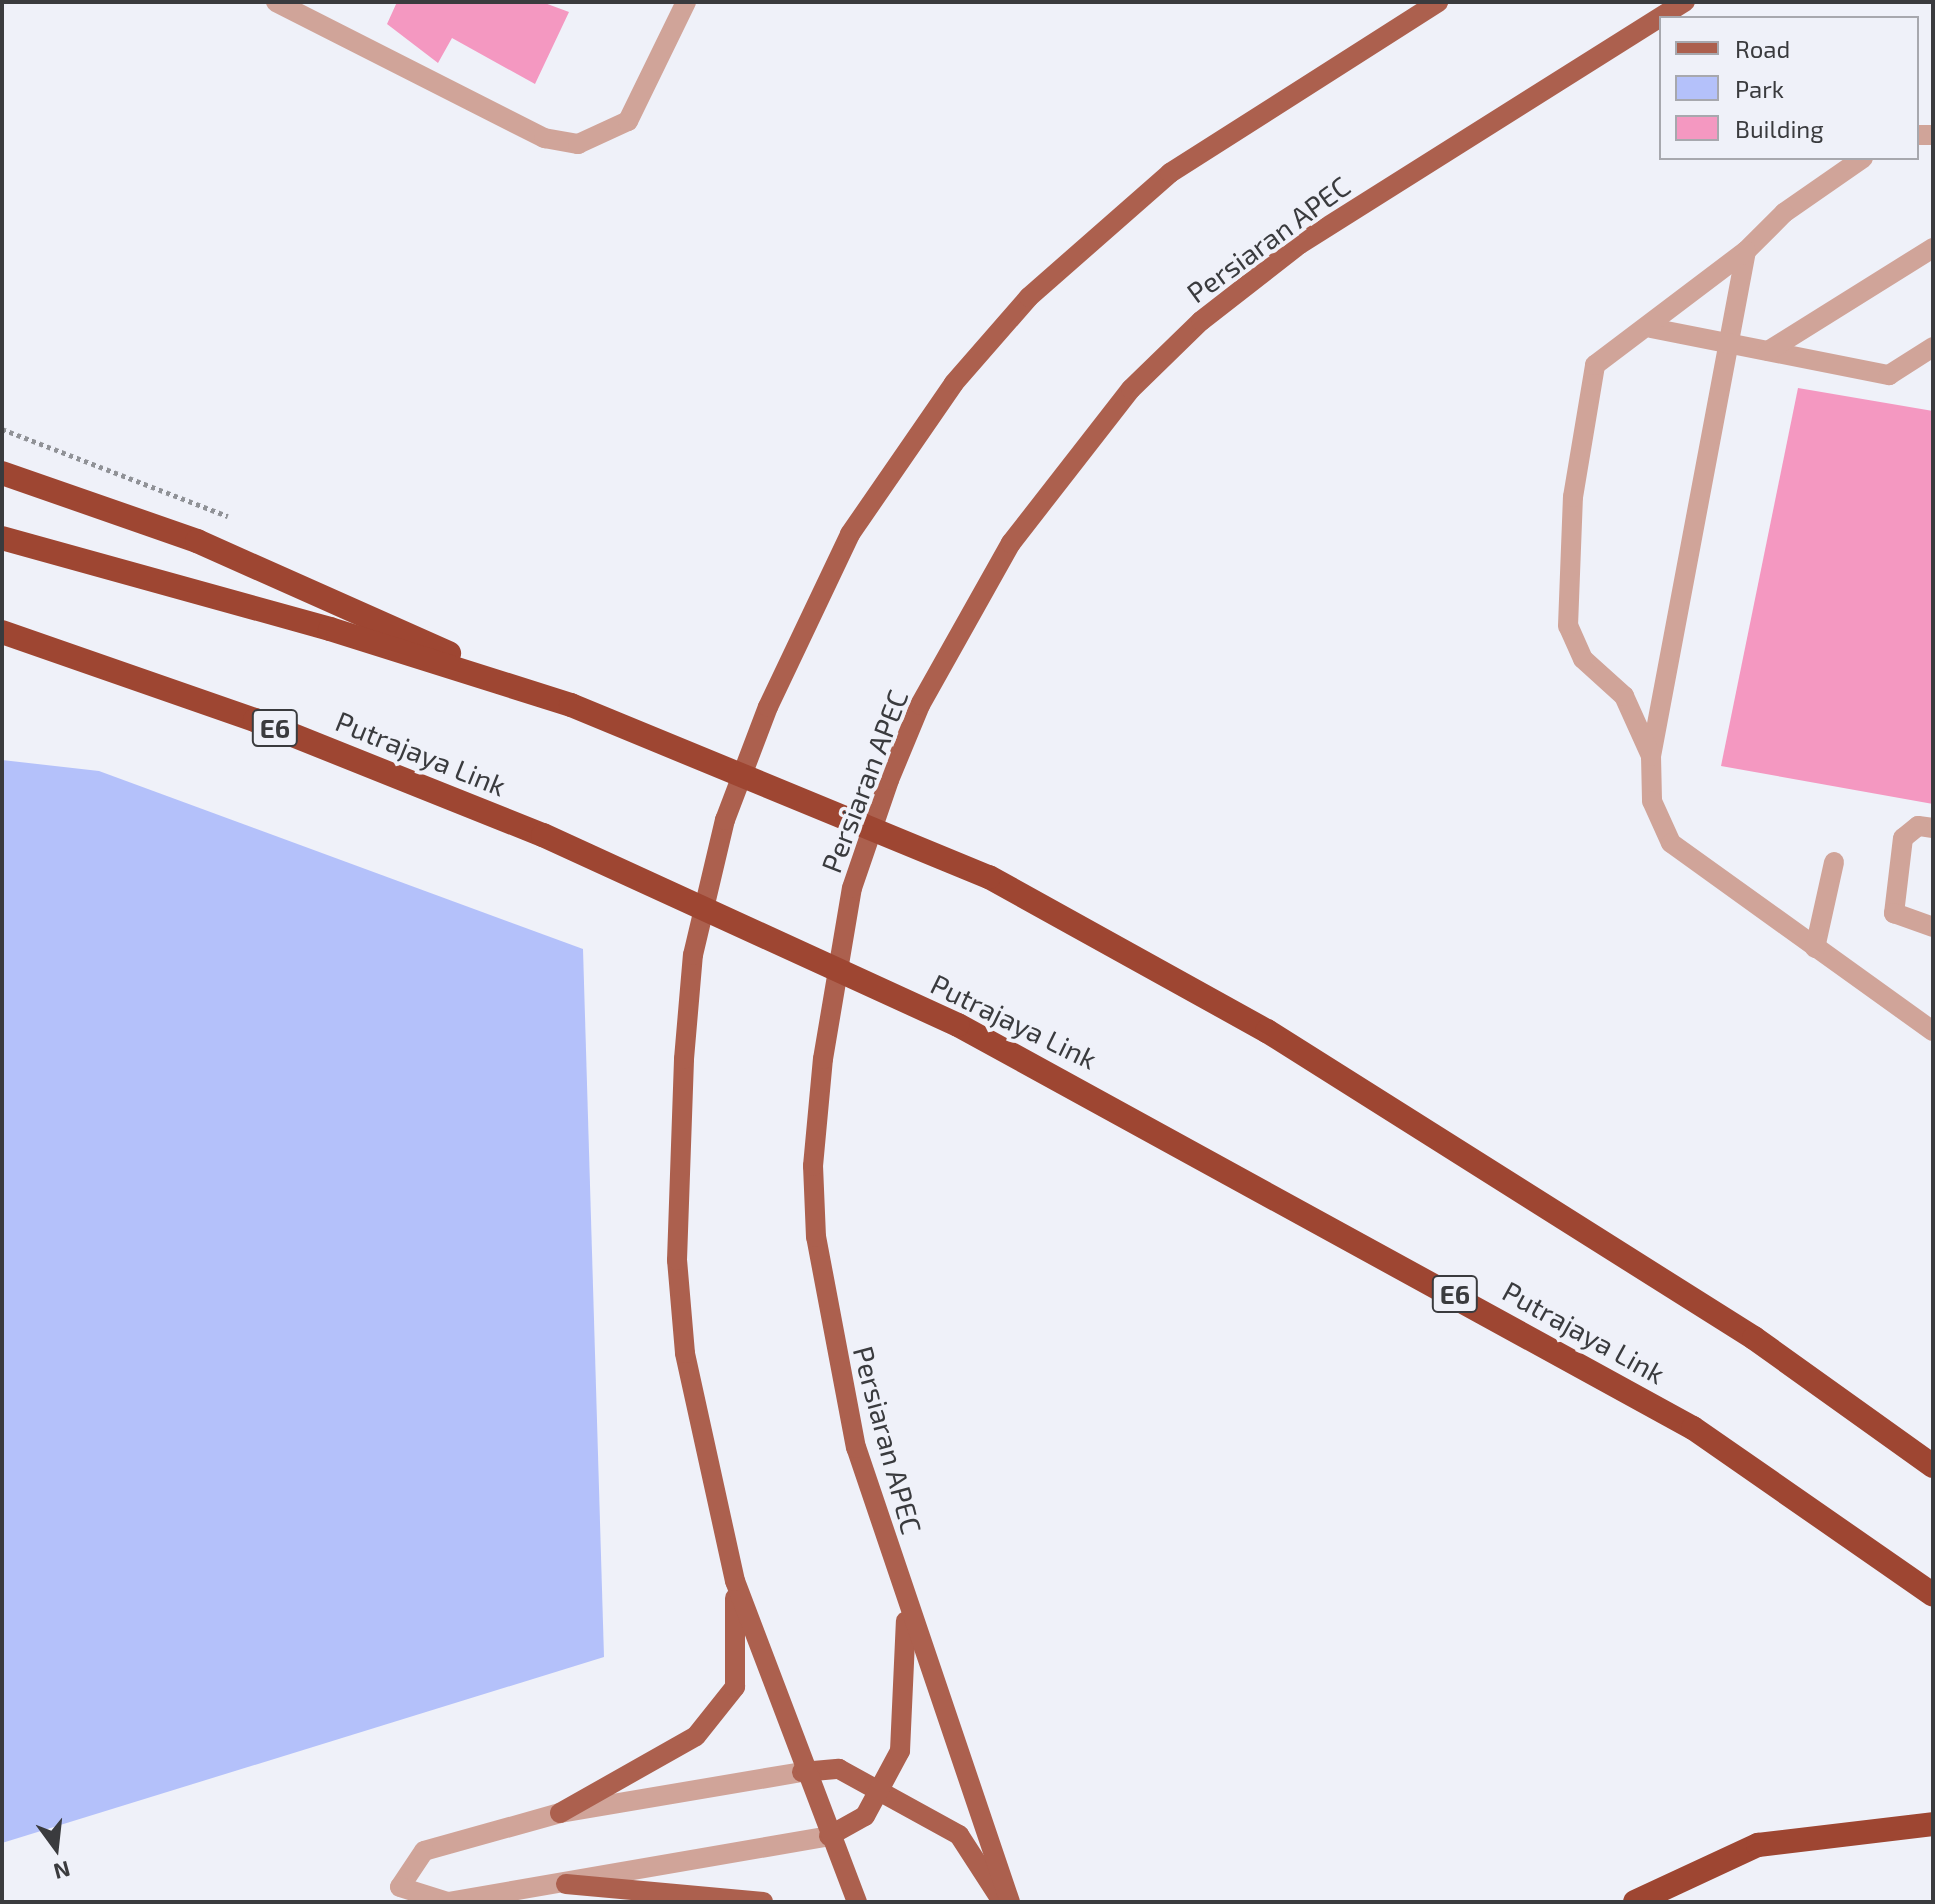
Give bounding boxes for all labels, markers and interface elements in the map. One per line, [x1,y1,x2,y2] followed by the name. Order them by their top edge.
[1659,16,1919,160] legend
[1735,34,1790,63] text: Road
[1735,74,1784,103] text: Park
[1735,114,1824,143] text: Building
[1180,168,1356,310] street label: Persiaran APEC
[814,685,914,877] street label: Persiaran APEC
[331,704,511,802] street label: Putrajaya Link
[251,706,299,750] road number: E6
[926,966,1102,1076] street label: Putrajaya Link
[1431,1272,1479,1316] road number: E6
[1497,1274,1671,1390] street label: Putrajaya Link
[847,1342,929,1538] street label: Persiaran APEC
[16,1808,96,1888] north arrow
[51,1857,73,1886] text: N

